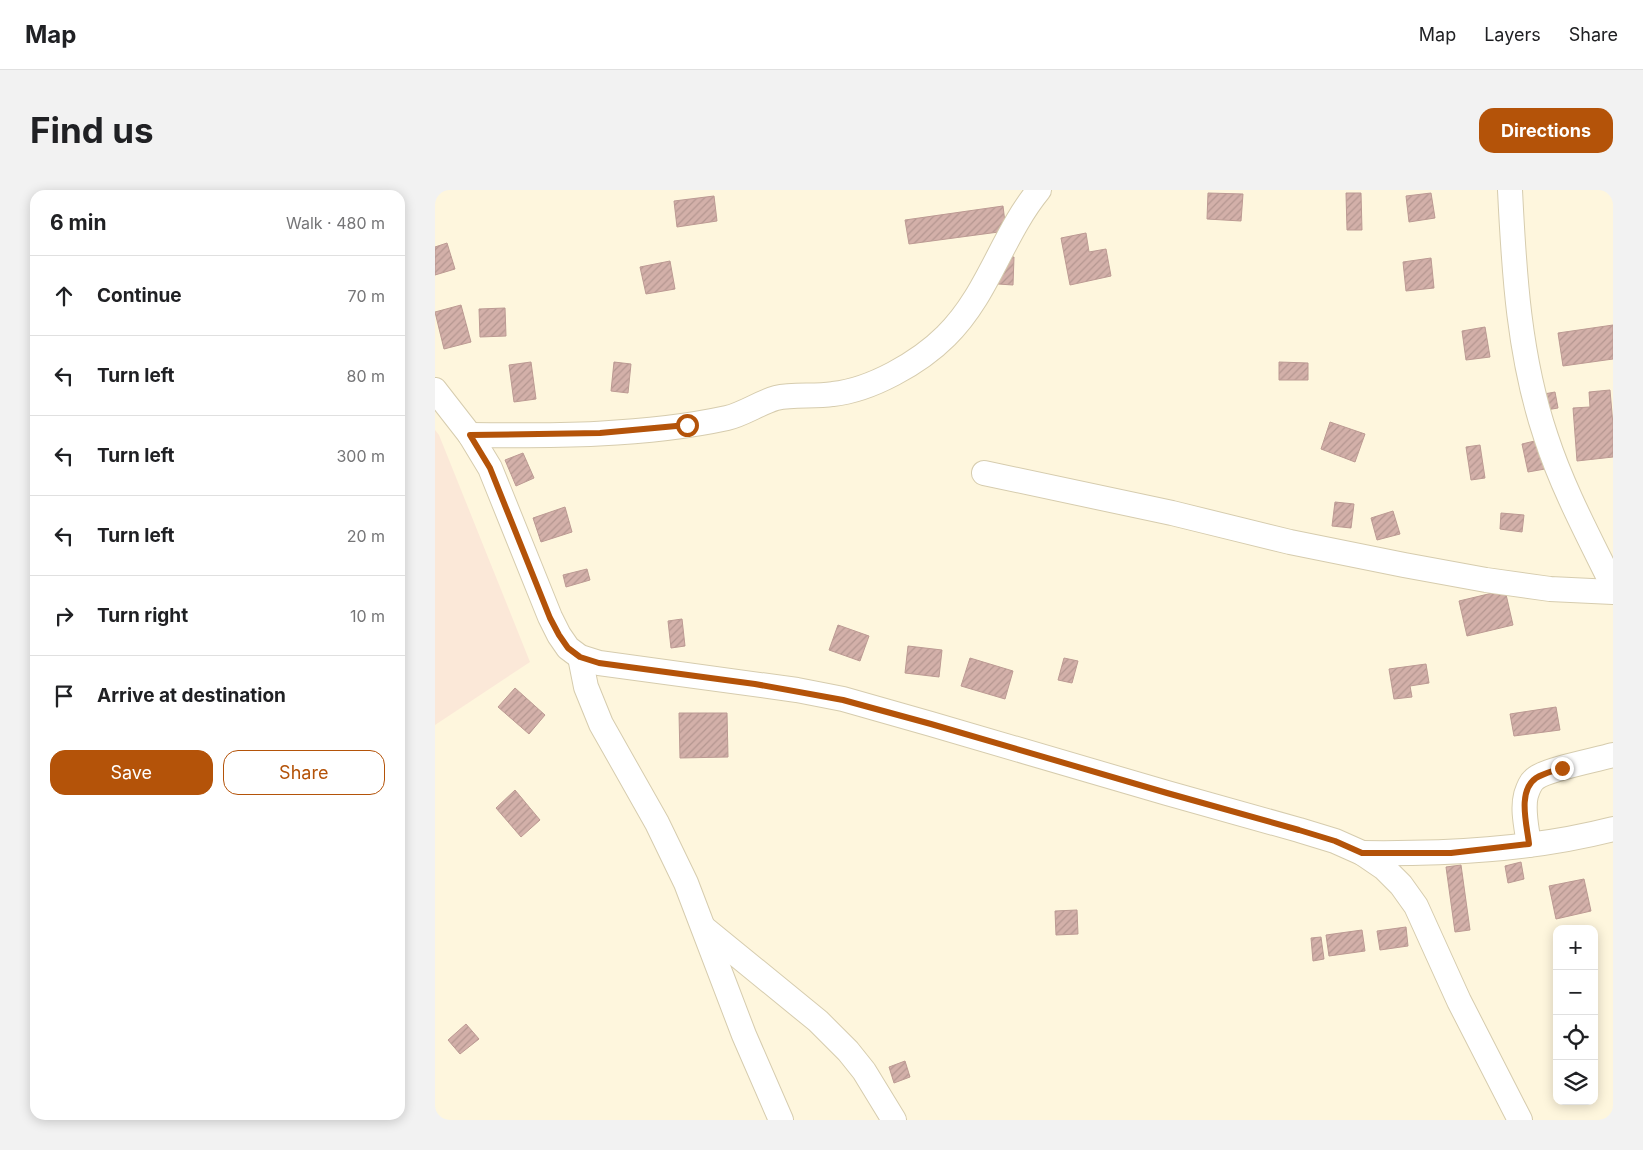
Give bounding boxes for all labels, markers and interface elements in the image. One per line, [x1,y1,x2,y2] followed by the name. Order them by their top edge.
[25,20,76,49] text: Map
[1419,24,1456,45] text: Map
[1484,24,1541,45] text: Layers
[1569,24,1618,45] text: Share
[1479,108,1613,153] button: Directions
[30,109,154,151] text: Find us
[50,210,107,235] text: 6 min
[286,213,385,233] text: Walk · 480 m
[50,282,78,310] icon: ahead
[97,284,182,307] text: Continue
[348,286,385,306] text: 70 m
[50,362,78,390] icon: left
[97,364,175,387] text: Turn left
[346,366,385,386] text: 80 m
[676,414,699,437] route start
[50,442,78,470] icon: left
[97,444,175,467] text: Turn left
[336,446,385,466] text: 300 m
[50,522,78,550] icon: left
[97,524,175,547] text: Turn left
[347,526,385,546] text: 20 m
[50,602,78,630] icon: right
[97,604,188,627] text: Turn right
[350,606,385,626] text: 10 m
[50,682,78,710] icon: arrive
[97,684,286,707] text: Arrive at destination
[50,750,213,795] button: Save
[223,750,385,795] button: Share
[1551,757,1574,780] route end
[1553,925,1598,1105] map controls
[1553,925,1598,970] button: +
[1553,970,1598,1015] button: −
[1553,1015,1598,1060] button: locate
[1553,1060,1598,1105] button: layers

